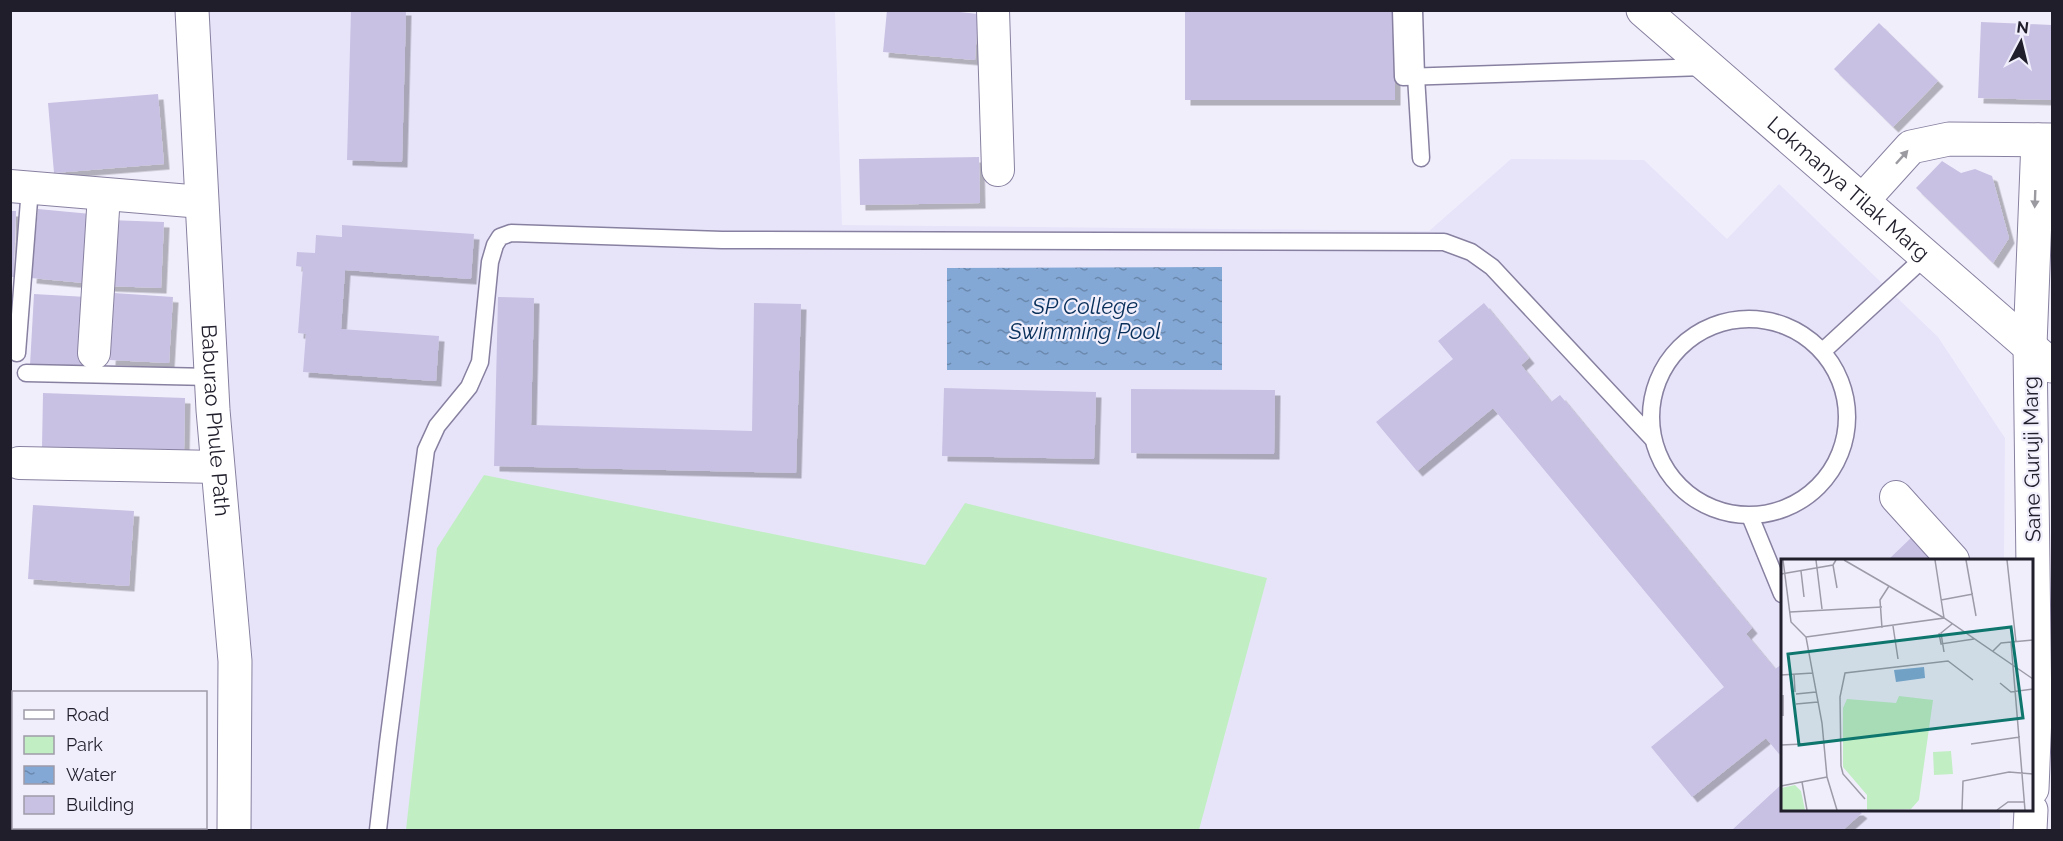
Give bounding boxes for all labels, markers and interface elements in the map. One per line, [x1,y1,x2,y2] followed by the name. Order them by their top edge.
[1991,12,2051,72] north arrow
[2016,17,2030,38] text: N
[1762,111,1935,265] street label: Lokmanya Tilak Marg
[1895,149,1909,164] one-way arrow
[2031,189,2040,208] one-way arrow
[1008,293,1161,344] water label: SP College Swimming Pool
[197,324,235,517] street label: Baburao Phule Path
[2018,376,2045,542] street label: Sane Guruji Marg
[1781,559,2033,811] inset map
[12,691,207,829] legend
[66,704,109,725] text: Road
[66,734,103,755] text: Park
[66,764,117,785] text: Water
[66,794,134,815] text: Building

